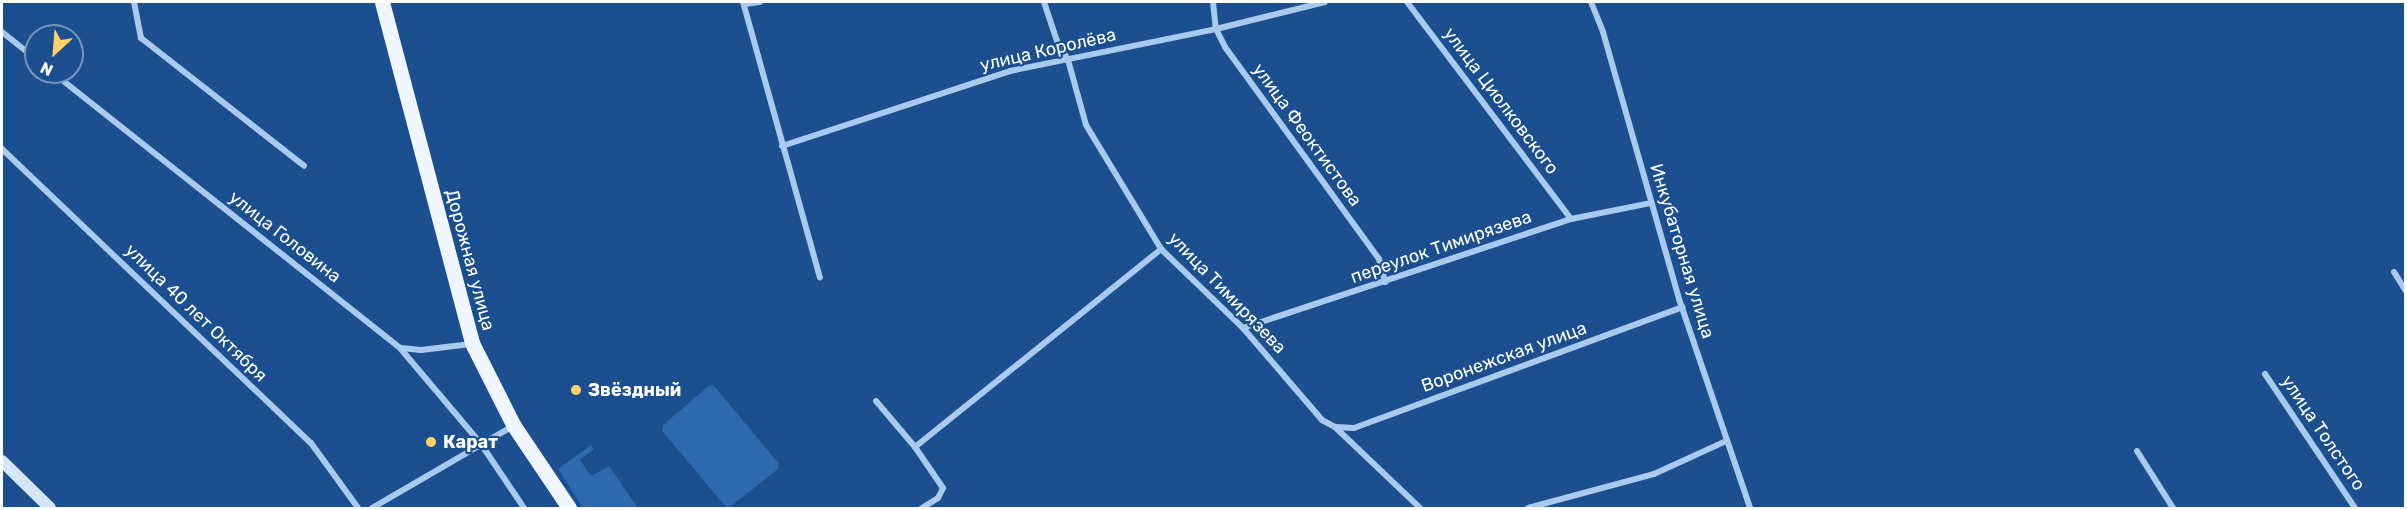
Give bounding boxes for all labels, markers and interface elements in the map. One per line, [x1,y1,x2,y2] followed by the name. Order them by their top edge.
[1439,23,1563,179] street label: улица Циолковского
[24,24,84,84] north arrow
[978,24,1118,76] street label: улица Королёва
[37,58,56,80] text: N
[1248,59,1366,211] street label: улица Феоктистова
[1645,161,1719,341] street label: Инкубаторная улица
[225,187,345,287] street label: улица Головина
[441,187,499,333] street label: Дорожная улица
[1348,206,1534,288] street label: переулок Тимирязева
[1163,228,1291,358] street label: улица Тимирязева
[120,240,272,386] street label: улица 40 лет Октября
[1418,317,1590,397] street label: Воронежская улица
[2276,371,2370,495] street label: улица Толстого
[588,379,681,401] place label: Звёздный
[569,383,583,397] marker: Звёздный
[443,431,498,453] place label: Карат
[424,435,438,449] marker: Карат

